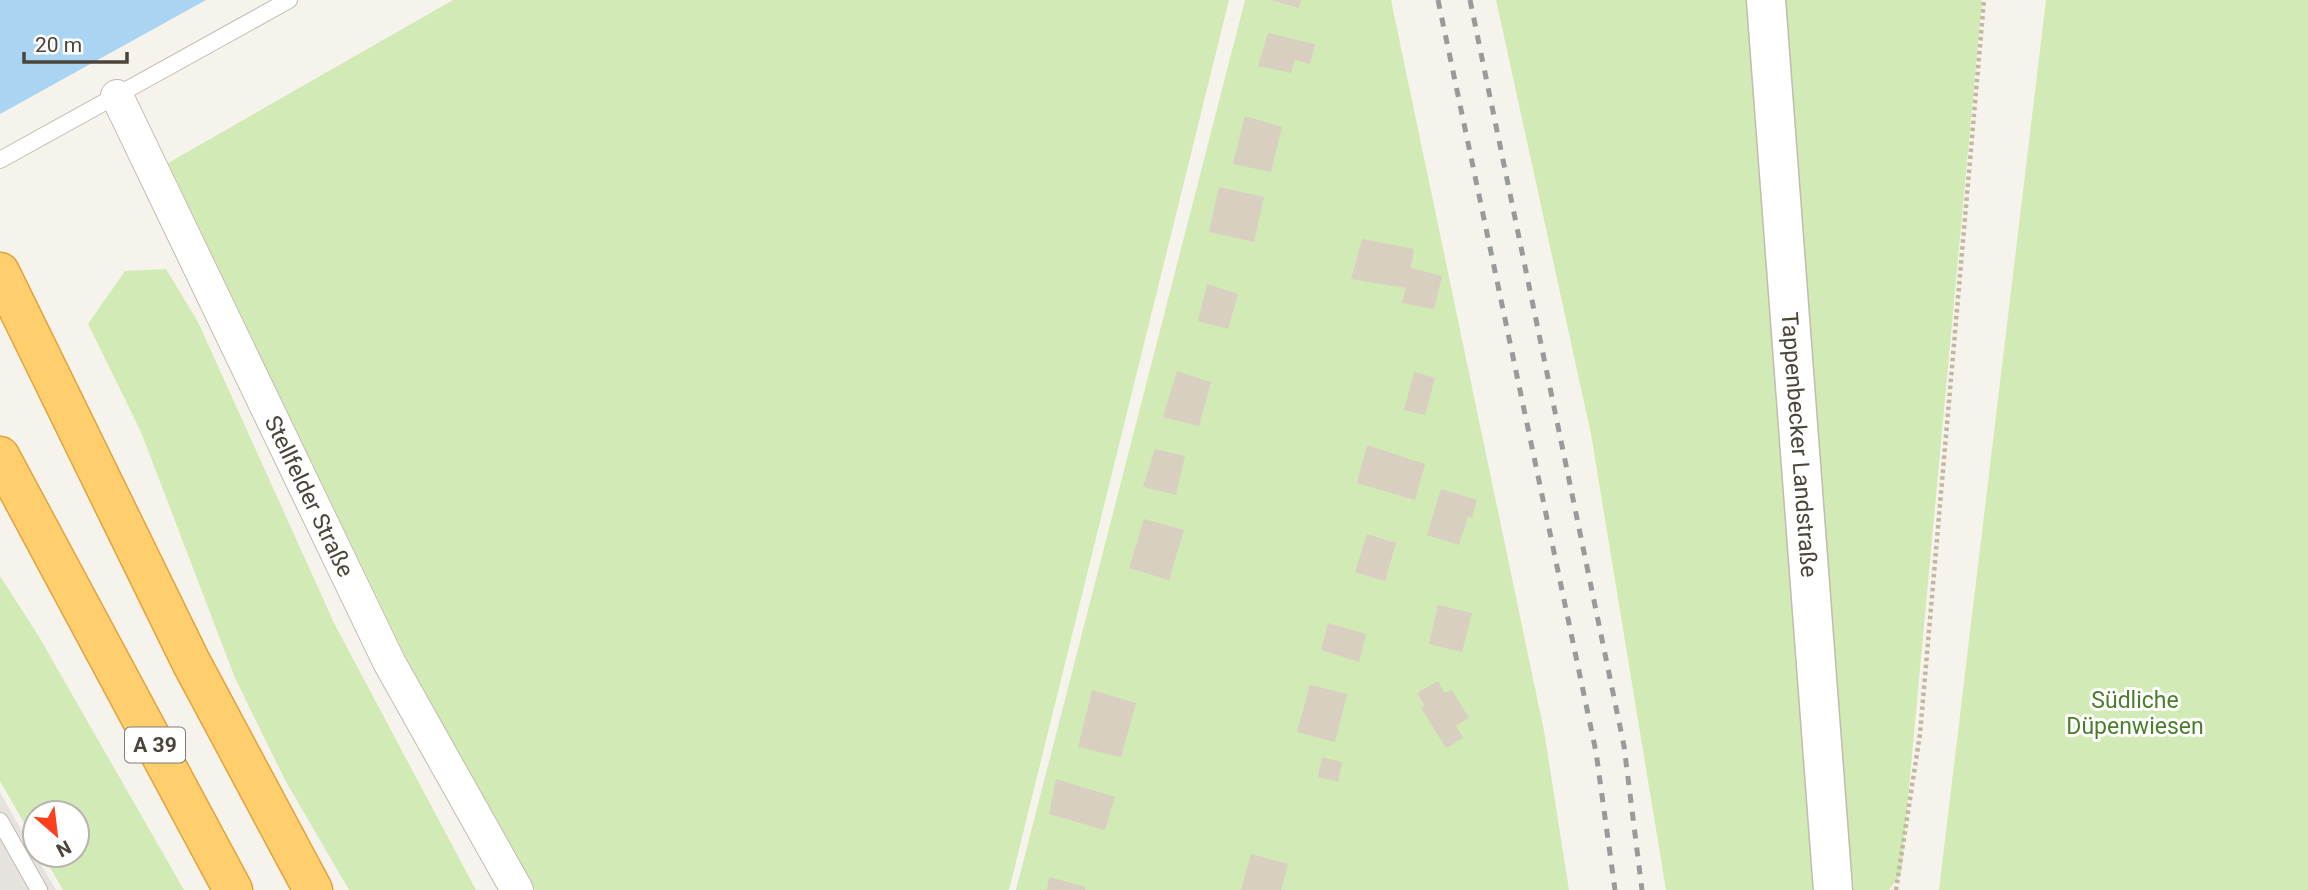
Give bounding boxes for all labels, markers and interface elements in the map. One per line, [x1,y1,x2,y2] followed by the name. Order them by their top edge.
[24,21,128,65] scale bar
[35,33,82,57] text: 20 m
[1776,311,1822,578] street label: Tappenbecker Landstraße
[259,411,359,581] street label: Stellfelder Straße
[2066,687,2204,740] park label: Südliche Düpenwiesen
[125,728,185,762] road number: A 39
[21,799,91,869] north arrow
[52,835,75,862] text: N

